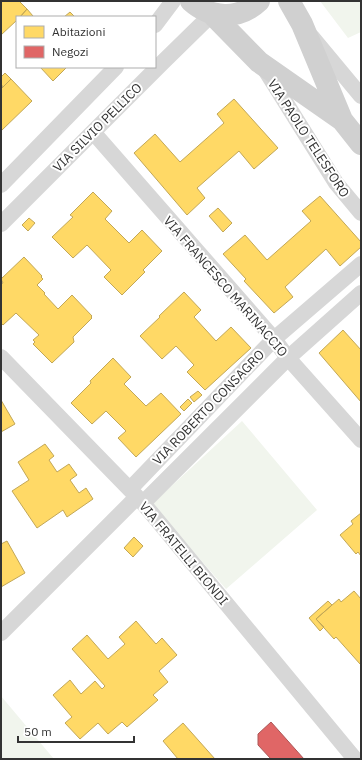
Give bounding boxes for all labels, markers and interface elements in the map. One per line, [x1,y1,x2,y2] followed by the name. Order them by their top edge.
[16,16,156,68] legend
[52,24,105,39] text: Abitazioni
[52,44,89,59] text: Negozi
[264,76,353,201] street label: VIA PAOLO TELESFORO
[49,79,145,175] street label: VIA SILVIO PELLICO
[160,212,291,360] street label: VIA FRANCESCO MARINACCIO
[149,346,268,469] street label: VIA ROBERTO CONSAGRO
[135,498,232,609] street label: VIA FRATELLI BIONDI
[18,718,134,744] scale bar
[24,724,52,739] text: 50 m

